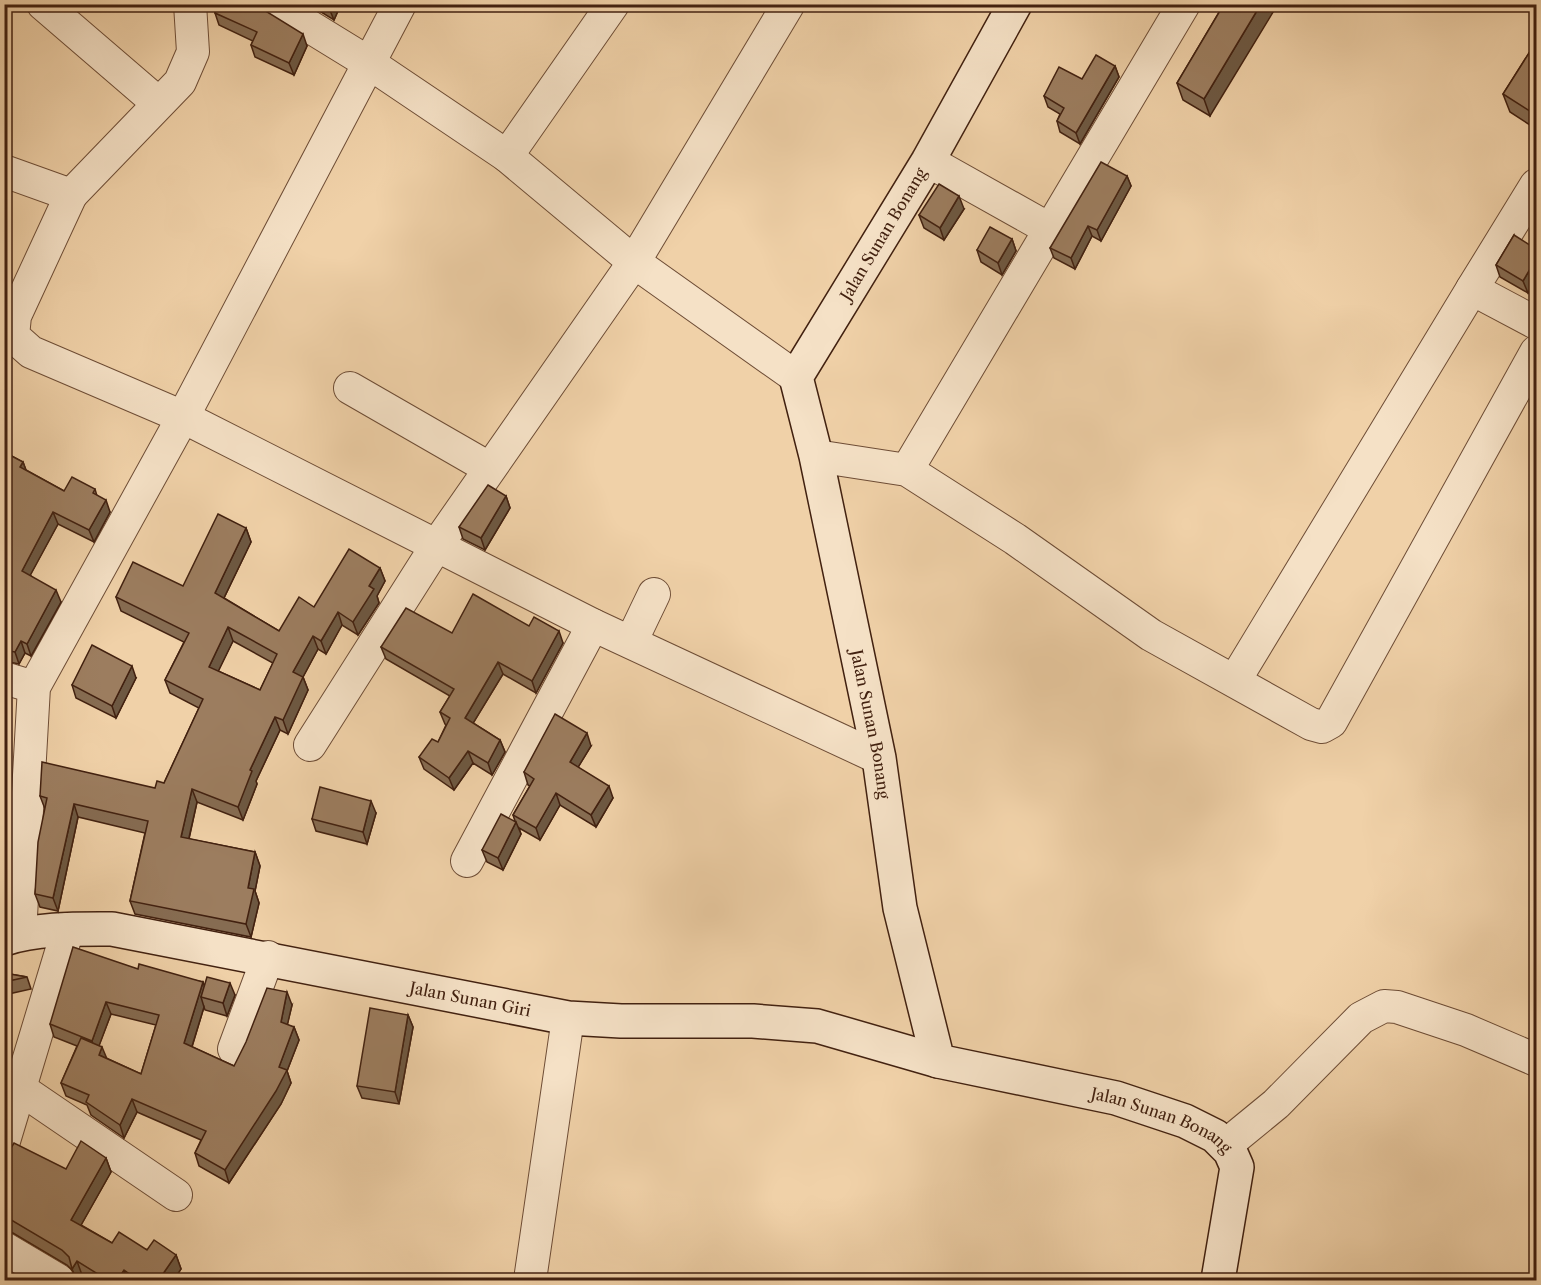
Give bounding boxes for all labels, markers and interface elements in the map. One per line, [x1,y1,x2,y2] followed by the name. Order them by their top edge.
[834,163,931,307] street label: Jalan Sunan Bonang
[846,645,895,801] street label: Jalan Sunan Bonang
[405,977,533,1021] street label: Jalan Sunan Giri
[1086,1082,1237,1158] street label: Jalan Sunan Bonang

